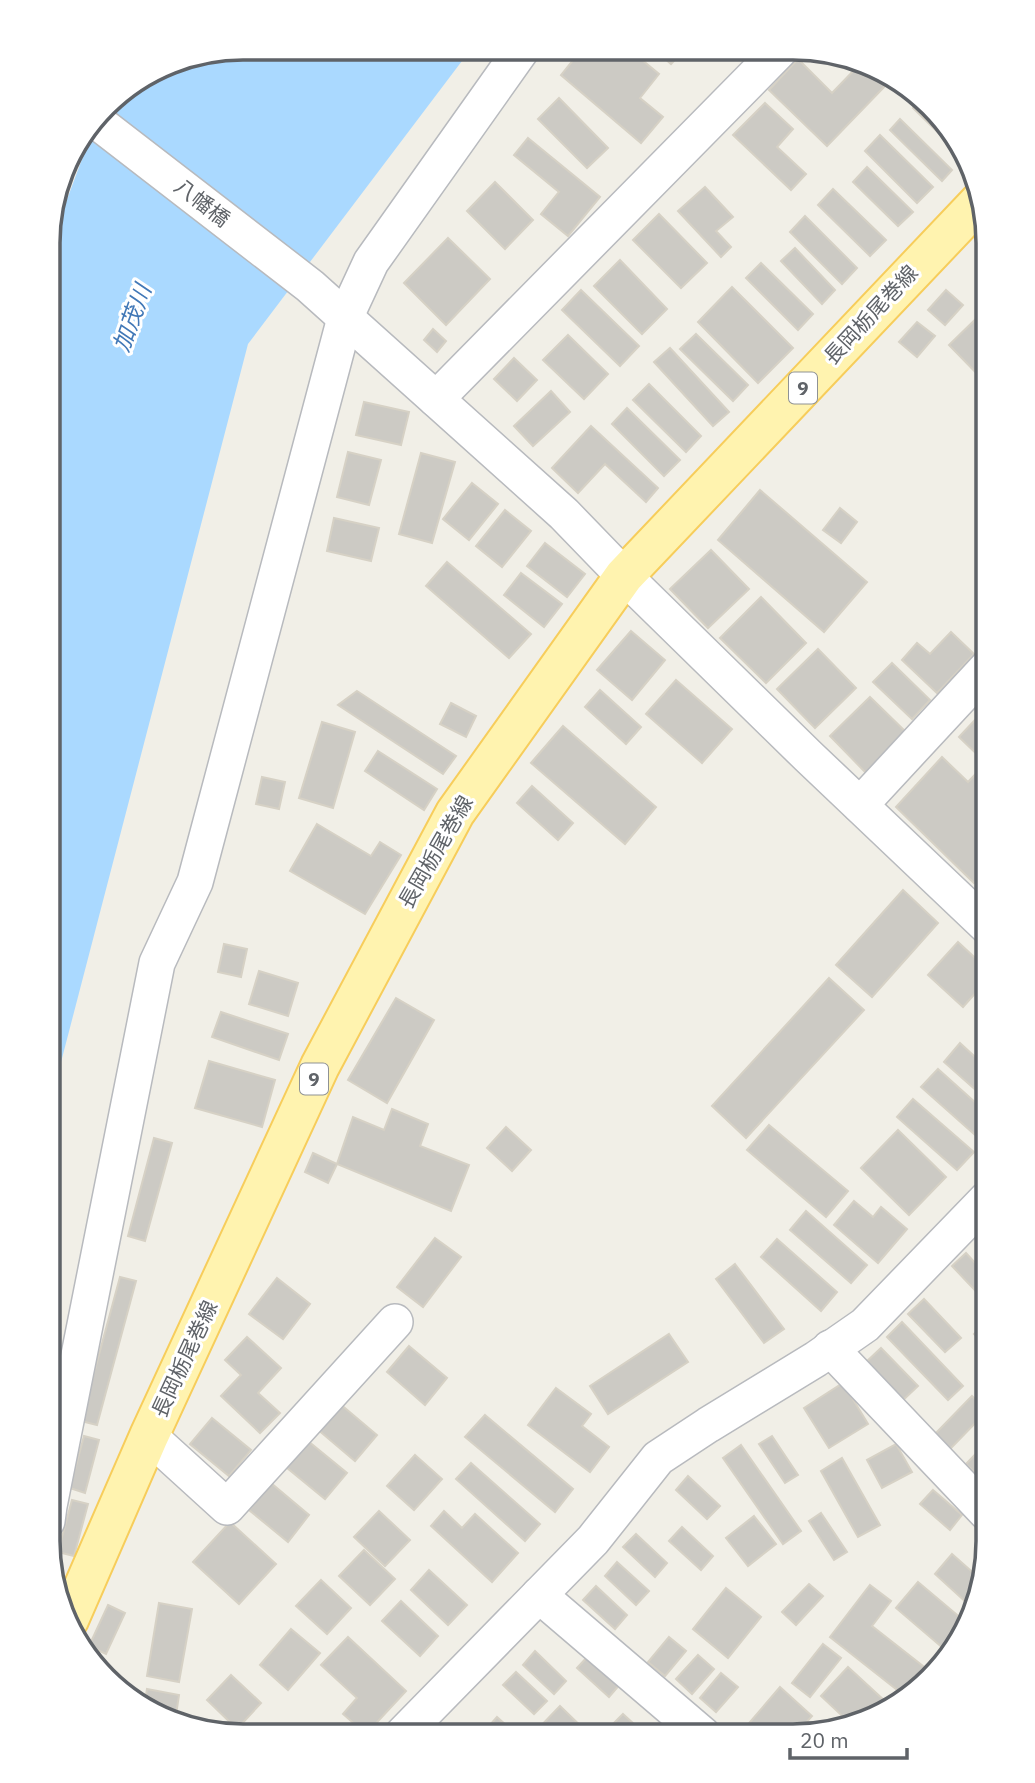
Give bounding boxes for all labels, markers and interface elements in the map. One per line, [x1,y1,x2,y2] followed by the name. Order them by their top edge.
[169,172,236,233] street label: 八幡橋
[817,259,923,370] street label: 長岡栃尾巻線
[105,277,158,355] water label: 加茂川
[789,372,817,404] road number: 9
[392,790,479,913] street label: 長岡栃尾巻線
[300,1064,328,1094] road number: 9
[145,1296,223,1422] street label: 長岡栃尾巻線
[790,1716,907,1760] scale bar
[800,1726,849,1754] text: 20 m

